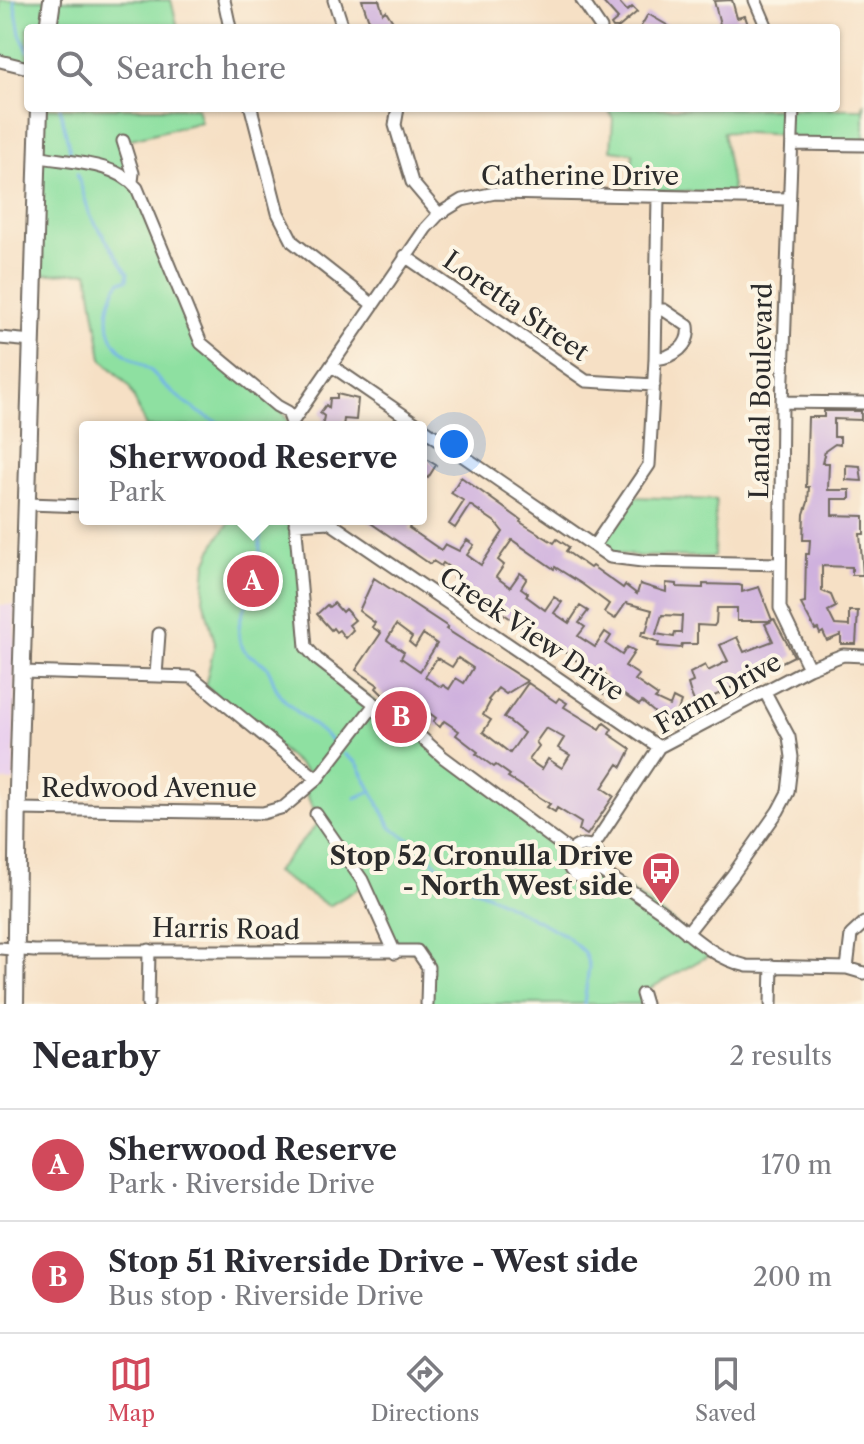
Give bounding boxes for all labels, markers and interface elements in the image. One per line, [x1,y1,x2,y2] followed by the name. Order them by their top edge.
[24,24,840,112] search box
[52,46,96,90] icon: search
[116,50,286,87] text: Search here
[481,160,679,192] street label: Catherine Drive
[437,244,596,368] street label: Loretta Street
[743,282,779,500] street label: Landal Boulevard
[79,421,427,525] popup
[434,424,474,464] your location
[109,439,397,476] text: Sherwood Reserve
[109,476,165,508] text: Park
[227,551,279,611] pin: A
[433,560,631,708] street label: Creek View Drive
[649,645,787,741] street label: Farm Drive
[375,687,427,747] pin: B
[41,772,257,804] street label: Redwood Avenue
[330,840,633,902] place label: Stop 52 Cronulla Drive - North West side
[640,850,682,905] bus stop icon: Stop 52 Cronulla Drive - North West side
[152,912,301,946] street label: Harris Road
[32,1035,160,1077] text: Nearby
[729,1040,832,1072] text: 2 results
[108,1131,397,1168] text: Sherwood Reserve
[48,1149,68,1181] text: A
[761,1149,832,1181] text: 170 m
[108,1168,375,1200] text: Park · Riverside Drive
[108,1243,638,1280] text: Stop 51 Riverside Drive - West side
[48,1261,68,1293] text: B
[753,1261,832,1293] text: 200 m
[108,1280,424,1312] text: Bus stop · Riverside Drive
[108,1352,155,1427] tab: Map
[371,1352,479,1427] tab: Directions
[695,1352,756,1427] tab: Saved

